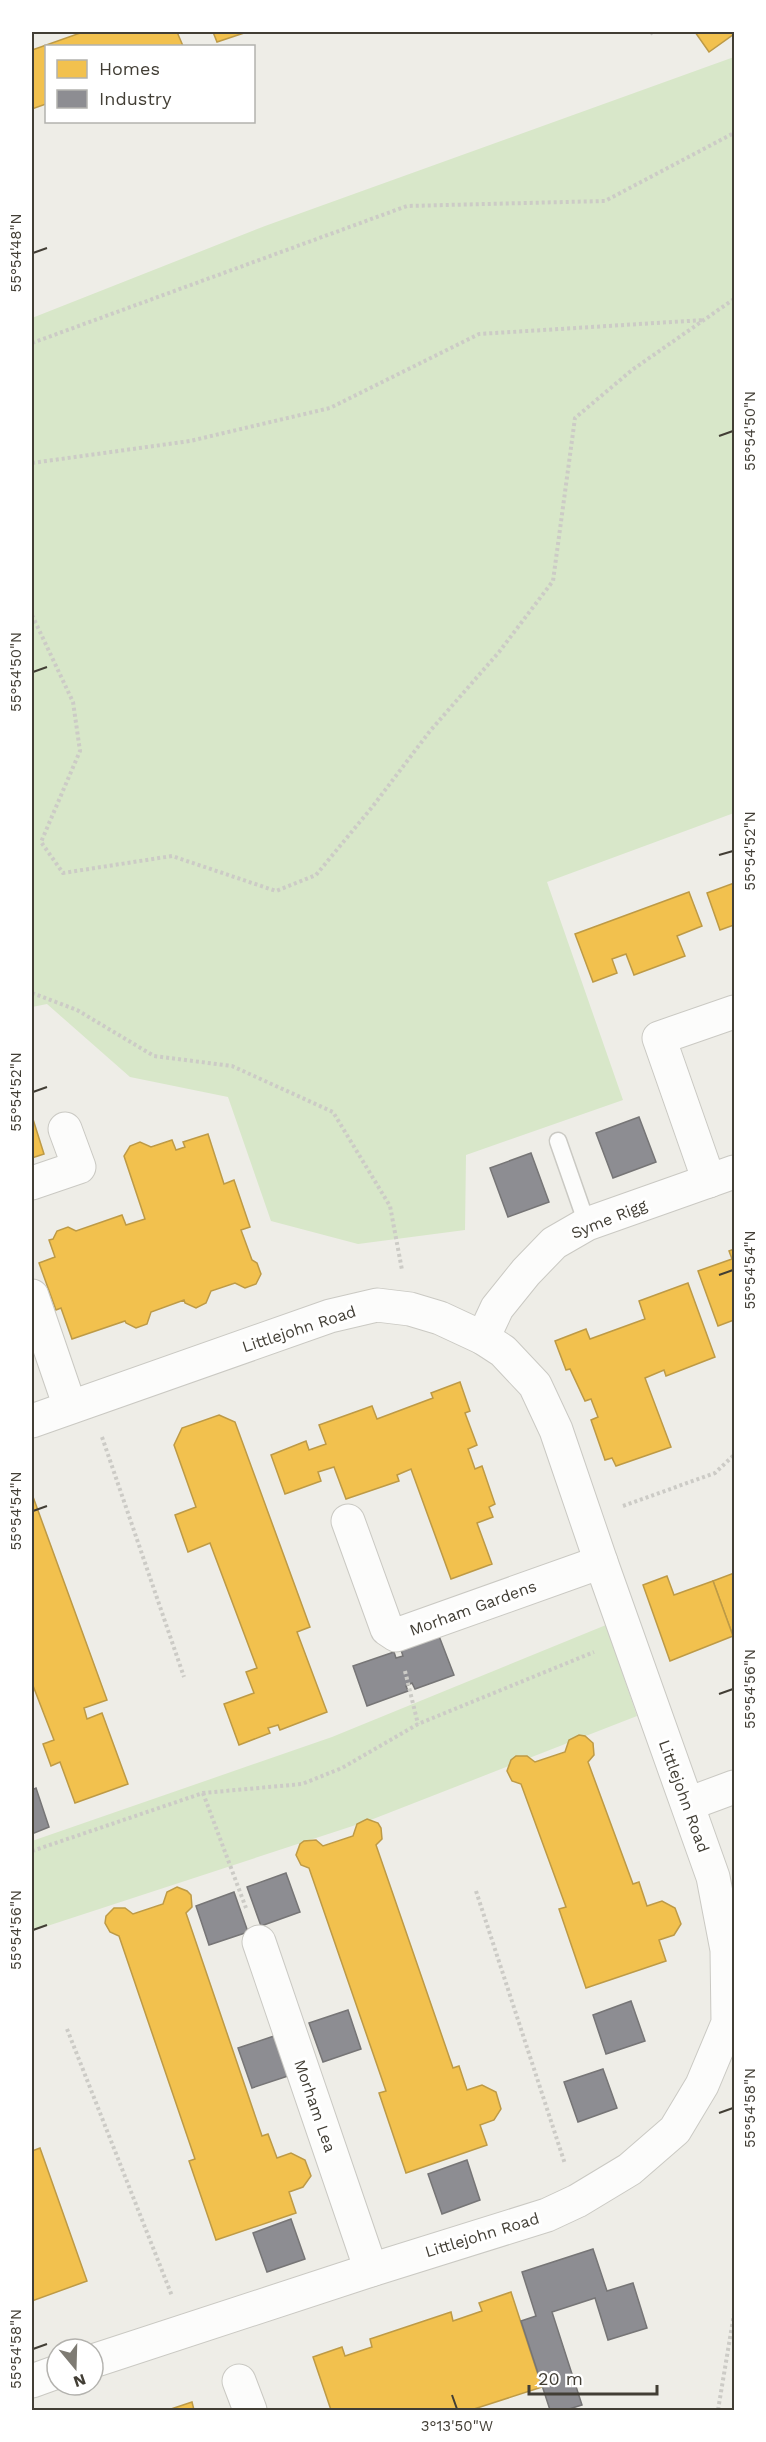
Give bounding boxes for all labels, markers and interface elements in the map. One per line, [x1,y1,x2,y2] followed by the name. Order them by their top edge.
[45,45,255,123] legend
[99,58,160,79] text: Homes
[99,88,172,109] text: Industry
[7,213,25,293] text: 55°54'48"N
[741,391,759,471] text: 55°54'50"N
[7,632,25,712] text: 55°54'50"N
[741,811,759,891] text: 55°54'52"N
[7,1052,25,1132] text: 55°54'52"N
[568,1195,650,1243] street label: Syme Rigg
[741,1230,759,1310] text: 55°54'54"N
[240,1302,358,1356] street label: Littlejohn Road
[7,1471,25,1551] text: 55°54'54"N
[407,1576,539,1640] street label: Morham Gardens
[741,1649,759,1729] text: 55°54'56"N
[655,1737,713,1855] street label: Littlejohn Road
[7,1890,25,1970] text: 55°54'56"N
[290,2057,340,2155] street label: Morham Lea
[741,2068,759,2148] text: 55°54'58"N
[423,2209,541,2261] street label: Littlejohn Road
[7,2309,25,2389] text: 55°54'58"N
[45,2337,105,2397] north arrow
[529,2358,656,2396] scale bar
[538,2368,583,2389] text: 20 m
[71,2370,88,2392] text: N
[421,2417,493,2435] text: 3°13'50"W

